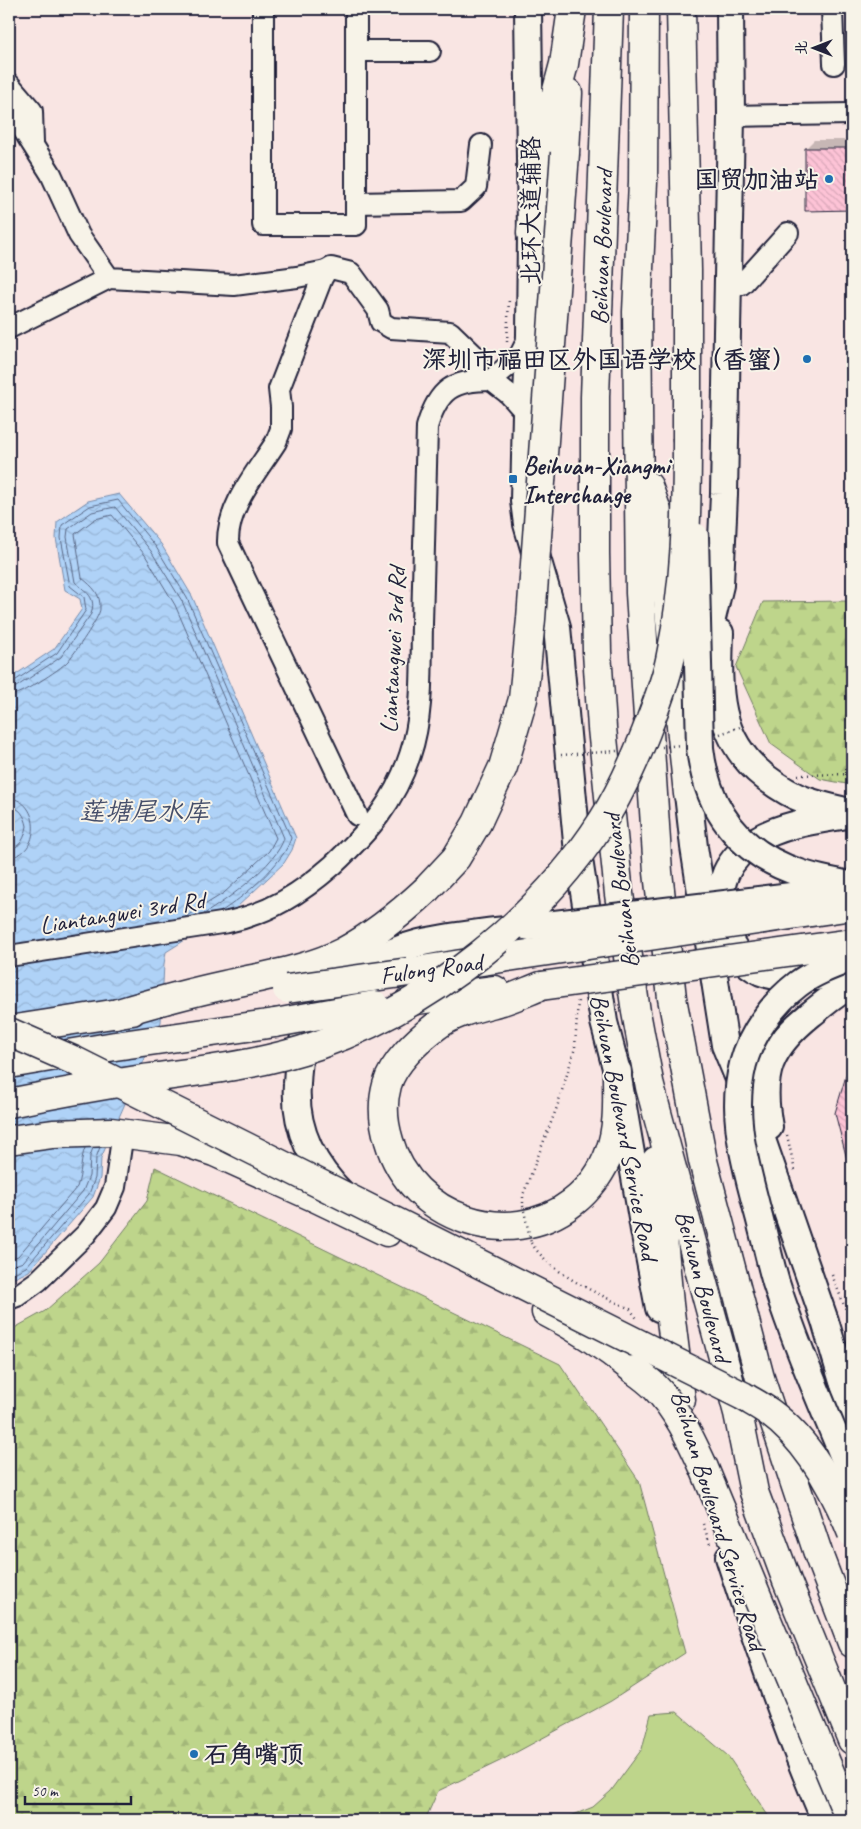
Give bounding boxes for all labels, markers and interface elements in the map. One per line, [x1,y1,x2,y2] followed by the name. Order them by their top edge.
[788,22,838,72] north arrow
[793,41,810,55] text: 北
[515,136,547,286] street label: 北环大道辅路
[694,164,819,196] place label: 国贸加油站
[583,166,621,325] street label: Beihuan Boulevard
[823,173,835,185] marker: 国贸加油站
[422,344,797,376] place label: 深圳市福田区外国语学校（香蜜）
[801,353,813,365] marker: 深圳市福田区外国语学校（香蜜）
[523,450,672,511] place label: Beihuan-Xiangmi Interchange
[507,473,519,485] marker: Beihuan-Xiangmi Interchange
[373,563,413,734] street label: Liantangwei 3rd Rd
[79,795,211,828] water label: 莲塘尾水库
[595,809,646,970] street label: Beihuan Boulevard
[37,884,210,942] street label: Liantangwei 3rd Rd
[378,945,488,992] street label: Fulong Road
[583,992,666,1267] street label: Beihuan Boulevard Service Road
[667,1207,739,1369] street label: Beihuan Boulevard
[663,1387,774,1658] street label: Beihuan Boulevard Service Road
[204,1739,304,1771] place label: 石角嘴顶
[188,1748,200,1760] marker: 石角嘴顶
[25,1774,131,1806] scale bar
[32,1782,59,1801] text: 50 m

